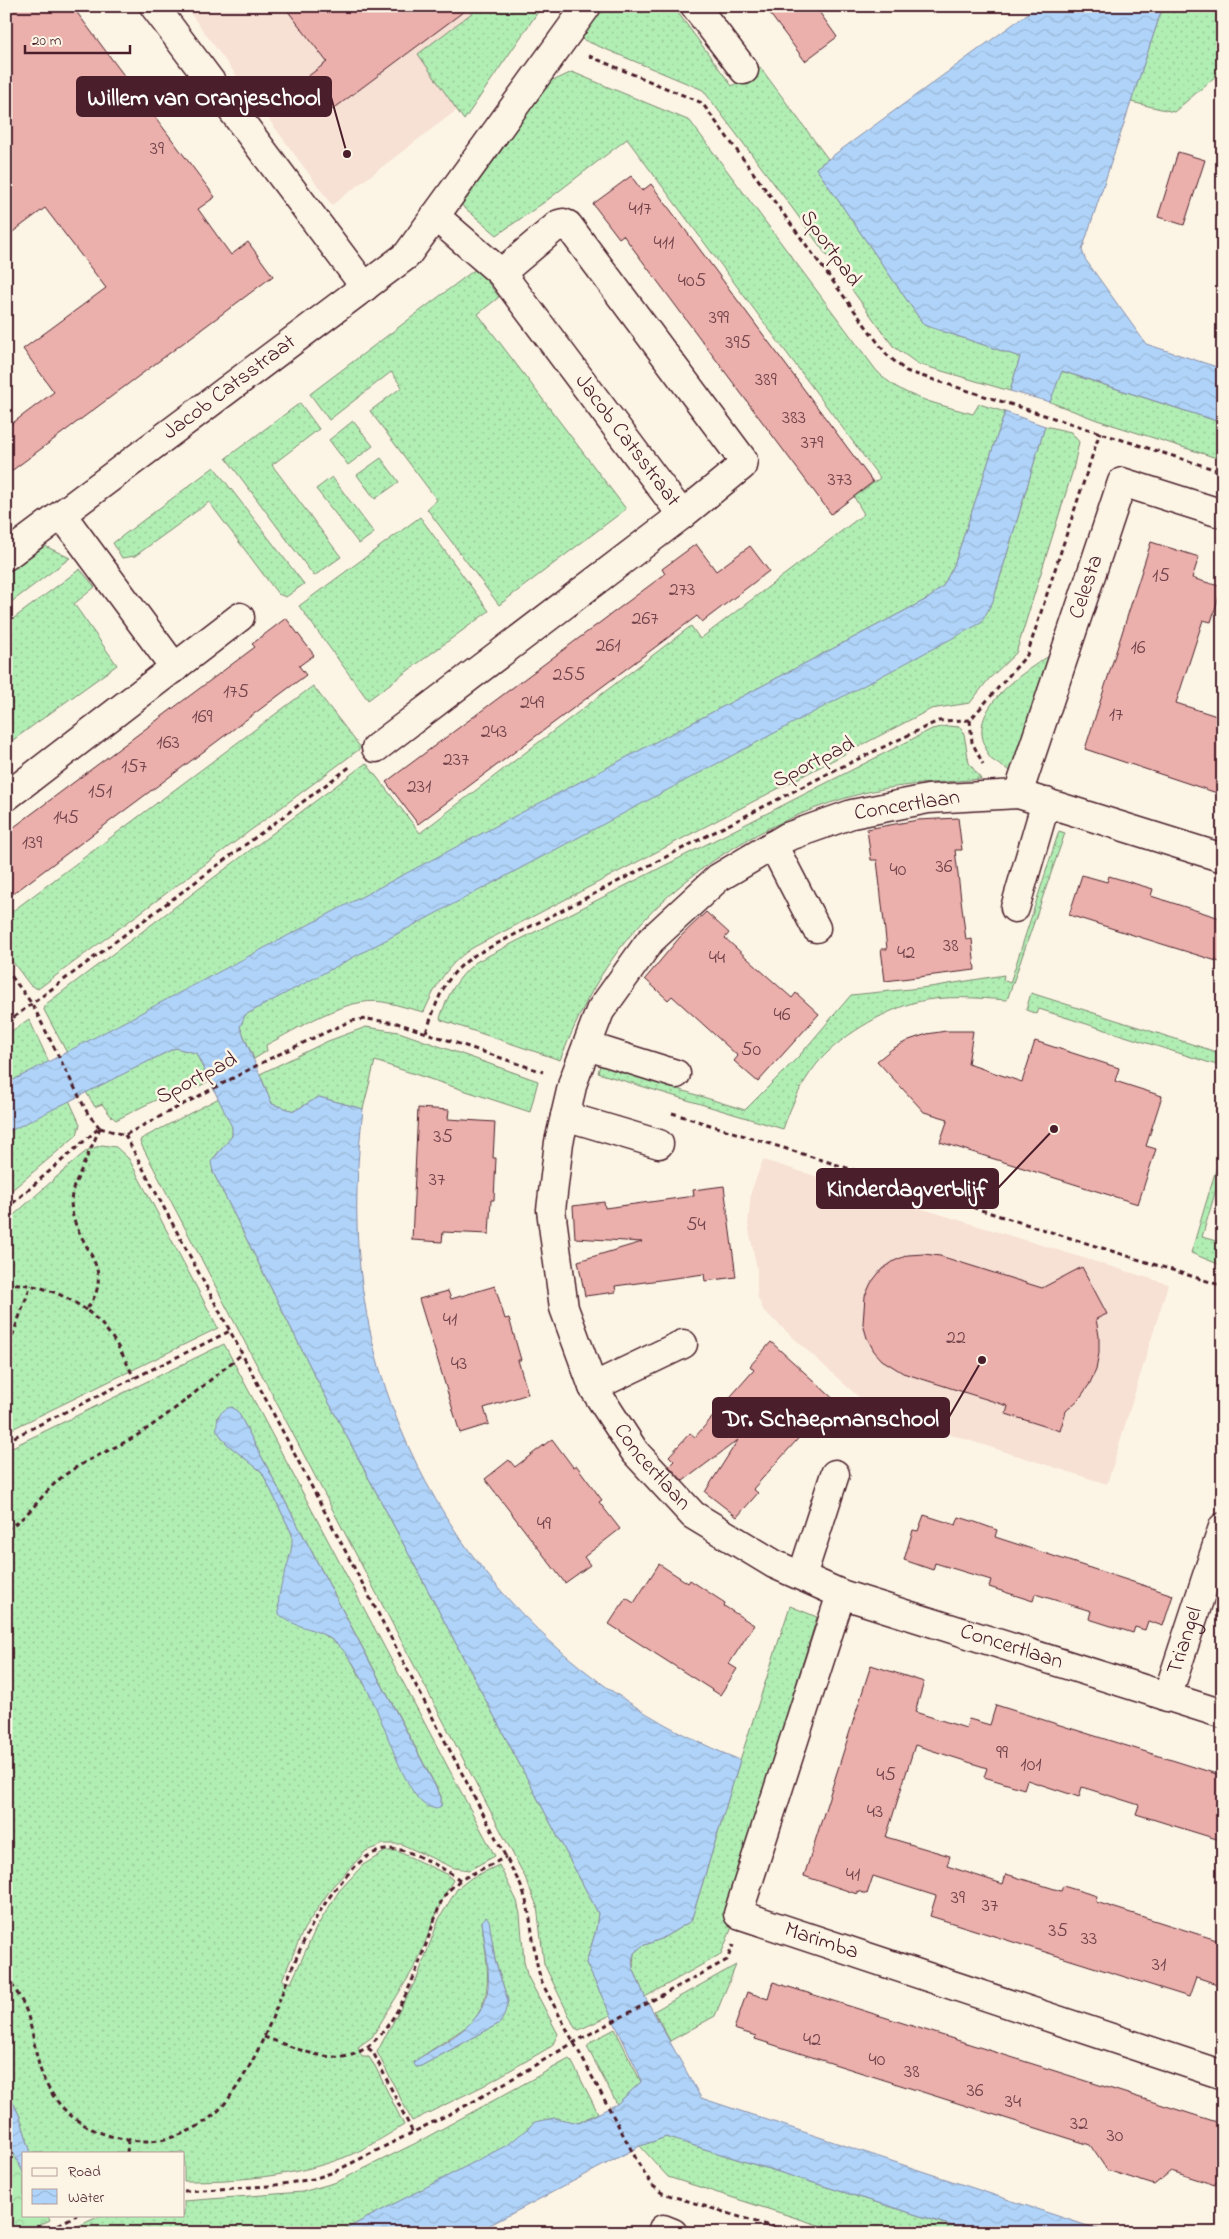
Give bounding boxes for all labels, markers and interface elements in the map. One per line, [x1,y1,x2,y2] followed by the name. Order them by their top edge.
[25,22,130,54] scale bar
[32,30,62,52] text: 20 m
[77,77,331,116] callout: Willem van Oranjeschool
[87,82,321,117] text: Willem van Oranjeschool
[150,135,164,164] house number: 39
[629,195,651,224] house number: 417
[791,204,869,294] street label: Sportpad
[654,229,674,258] house number: 411
[678,267,706,296] house number: 405
[709,304,729,333] house number: 399
[157,327,304,449] street label: Jacob Catsstraat
[725,329,751,358] house number: 395
[755,366,777,395] house number: 389
[566,368,688,515] street label: Jacob Catsstraat
[782,404,806,433] house number: 383
[801,429,823,458] house number: 379
[828,466,852,495] house number: 373
[1061,551,1113,624] street label: Celesta
[1152,562,1170,591] house number: 15
[669,576,695,605] house number: 273
[632,605,658,634] house number: 267
[595,632,621,661] house number: 261
[1130,634,1146,663] house number: 16
[553,661,585,690] house number: 255
[223,678,249,707] house number: 175
[520,689,544,718] house number: 249
[1109,701,1123,730] house number: 17
[191,703,213,732] house number: 169
[481,718,507,747] house number: 243
[156,729,180,758] house number: 163
[768,729,860,797] street label: Sportpad
[443,746,469,775] house number: 237
[121,753,147,782] house number: 157
[407,773,431,802] house number: 231
[88,778,112,807] house number: 151
[852,782,962,830] street label: Concertlaan
[53,804,79,833] house number: 145
[22,829,42,858] house number: 139
[935,853,953,882] house number: 36
[890,856,907,885] house number: 40
[943,932,959,961] house number: 38
[897,939,915,968] house number: 42
[709,944,725,973] house number: 44
[773,1001,791,1030] house number: 46
[741,1036,761,1065] house number: 50
[151,1044,243,1114] street label: Sportpad
[433,1123,453,1152] house number: 35
[429,1166,445,1195] house number: 37
[817,1169,998,1208] callout: Kinderdagverblijf
[826,1173,988,1209] text: Kinderdagverblijf
[686,1211,706,1240] house number: 54
[443,1306,457,1335] house number: 41
[946,1324,966,1353] house number: 22
[451,1350,467,1379] house number: 43
[713,1398,949,1437] callout: Dr. Schaepmanschool
[722,1403,939,1438] text: Dr. Schaepmanschool
[605,1417,698,1518] street label: Concertlaan
[537,1510,551,1539] house number: 49
[1159,1603,1212,1679] street label: Triangel
[956,1616,1067,1679] street label: Concertlaan
[996,1739,1008,1768] house number: 99
[1020,1751,1042,1780] house number: 101
[876,1761,896,1790] house number: 45
[867,1798,883,1827] house number: 43
[846,1861,860,1890] house number: 41
[951,1884,965,1913] house number: 39
[982,1892,998,1921] house number: 37
[780,1914,863,1969] street label: Marimba
[1048,1917,1068,1946] house number: 35
[1081,1925,1097,1954] house number: 33
[1152,1951,1166,1980] house number: 31
[803,2026,821,2055] house number: 42
[869,2046,886,2075] house number: 40
[904,2058,920,2087] house number: 38
[966,2077,984,2106] house number: 36
[1005,2088,1021,2117] house number: 34
[1070,2110,1088,2139] house number: 32
[1107,2122,1124,2151] house number: 30
[22,2152,185,2216] legend
[68,2161,101,2183] text: Road
[68,2187,104,2209] text: Water

